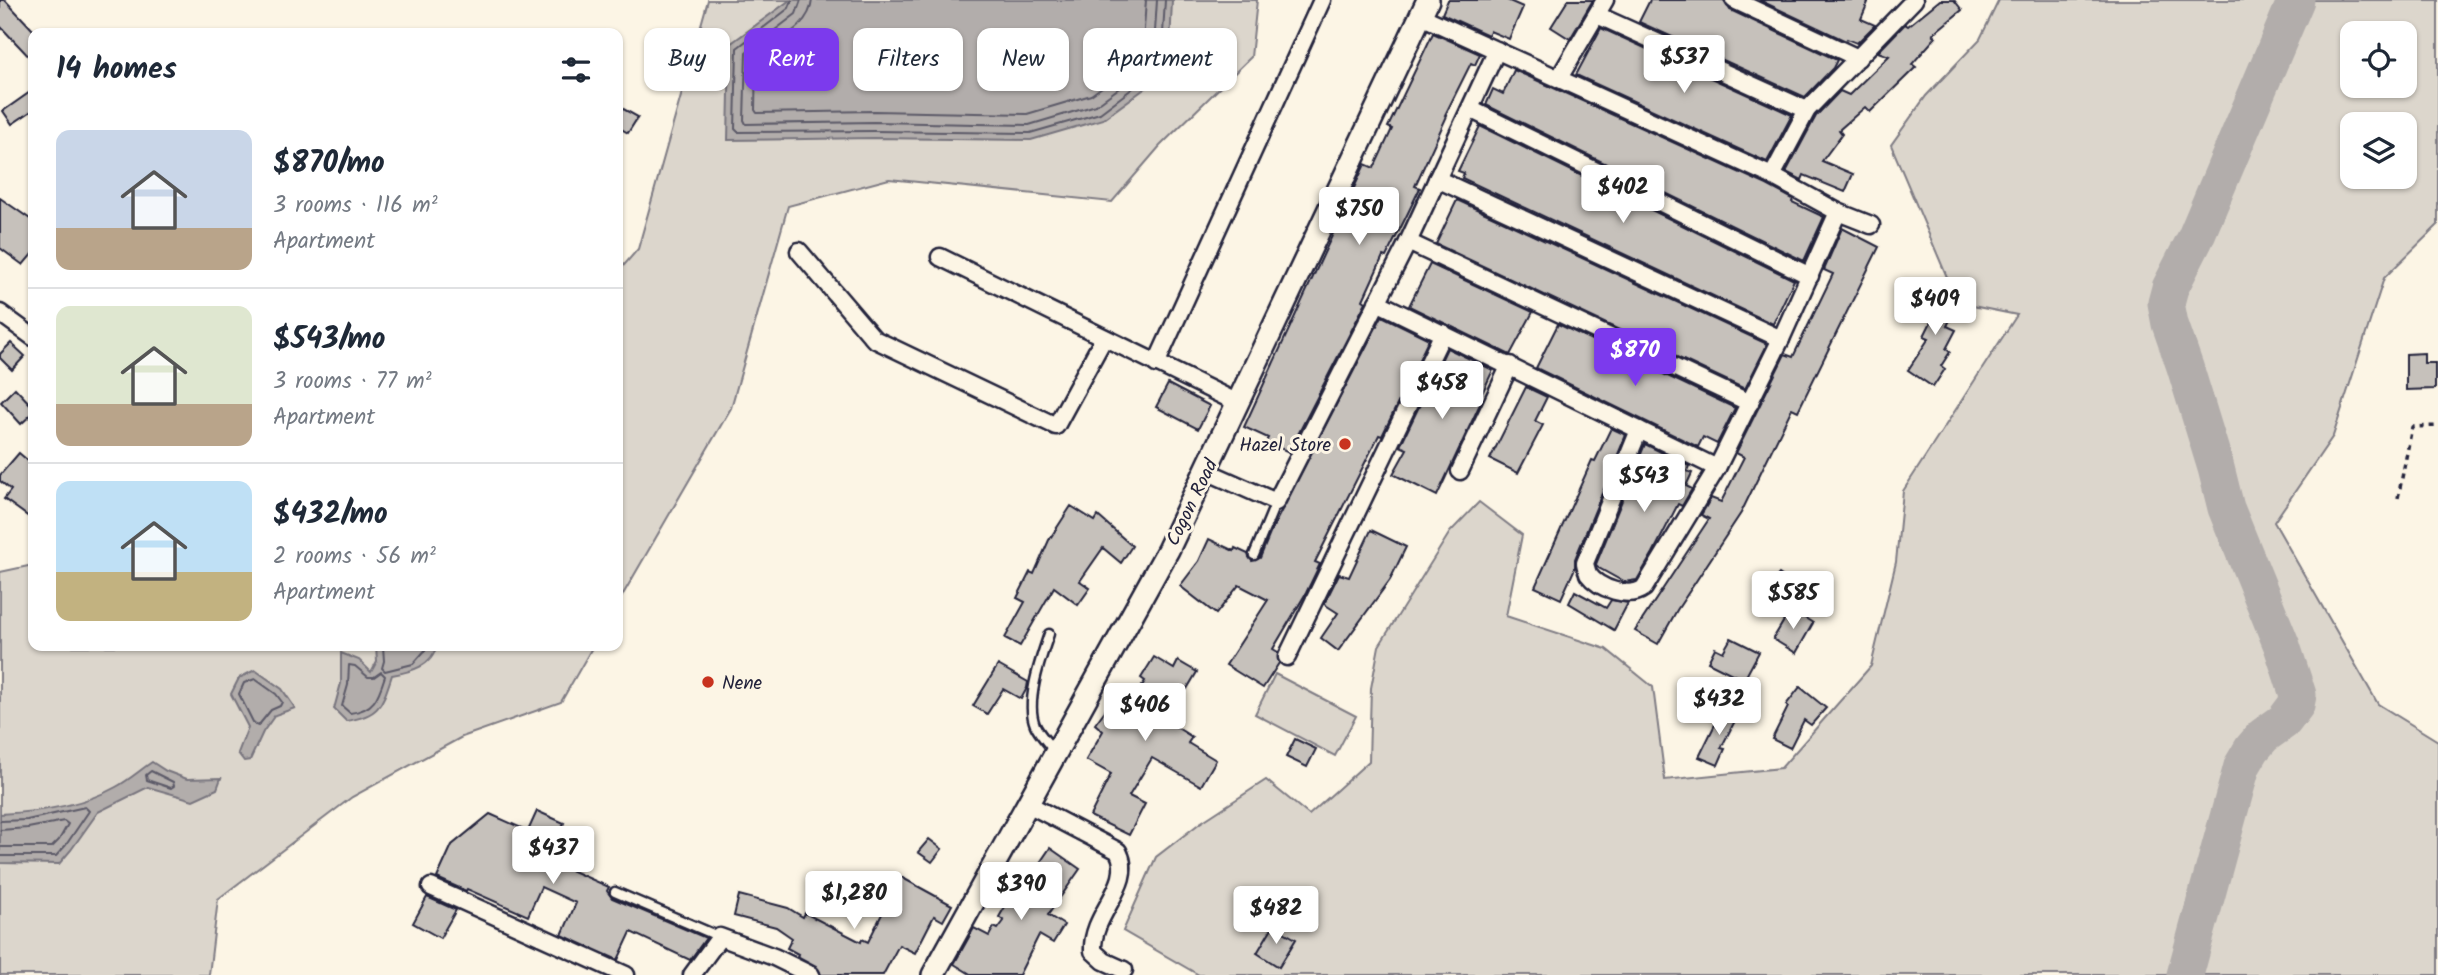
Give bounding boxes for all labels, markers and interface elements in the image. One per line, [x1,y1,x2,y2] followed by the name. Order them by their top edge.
[2340,21,2417,189] map controls
[2340,21,2417,98] button: locate
[644,28,730,91] chip: Buy
[744,28,839,91] chip: Rent
[853,28,963,91] chip: Filters
[977,28,1069,91] chip: New
[1083,28,1237,91] chip: Apartment
[1643,36,1725,95] pin: $537
[1660,40,1708,76] text: $537
[56,46,177,94] text: 14 homes
[557,51,595,89] icon: filters
[2340,112,2417,189] button: layers
[273,140,385,188] text: $870/mo
[112,158,196,242] icon: home
[1582,166,1664,225] pin: $402
[1597,170,1649,206] text: $402
[273,188,438,224] text: 3 rooms · 116 m²
[1318,188,1400,247] pin: $750
[1335,192,1383,228] text: $750
[273,224,375,260] text: Apartment
[1894,278,1976,337] pin: $409
[1910,282,1960,318] text: $409
[273,316,385,364] text: $543/mo
[1594,328,1676,388] pin: $870
[1610,333,1660,369] text: $870
[112,334,196,418] icon: home
[1401,362,1483,421] pin: $458
[273,364,432,400] text: 3 rooms · 77 m²
[1416,366,1468,402] text: $458
[273,400,375,436] text: Apartment
[1239,431,1331,461] place label: Hazel Store
[1337,436,1353,452] marker: Hazel Store
[1159,454,1227,551] street label: Cogon Road
[1603,454,1685,514] pin: $543
[1619,459,1669,495] text: $543
[273,491,388,539] text: $432/mo
[112,509,196,593] icon: home
[273,539,436,575] text: 2 rooms · 56 m²
[1752,572,1834,631] pin: $585
[273,575,375,611] text: Apartment
[1768,576,1818,612] text: $585
[722,669,763,699] place label: Nene
[700,674,716,690] marker: Nene
[1678,678,1760,737] pin: $432
[1693,682,1745,718] text: $432
[1104,684,1186,743] pin: $406
[1120,688,1170,724] text: $406
[512,826,594,886] pin: $437
[528,831,578,867] text: $437
[980,862,1062,922] pin: $390
[996,867,1046,903] text: $390
[797,872,911,931] pin: $1,280
[821,876,887,912] text: $1,280
[1235,886,1317,946] pin: $482
[1249,891,1303,927] text: $482

